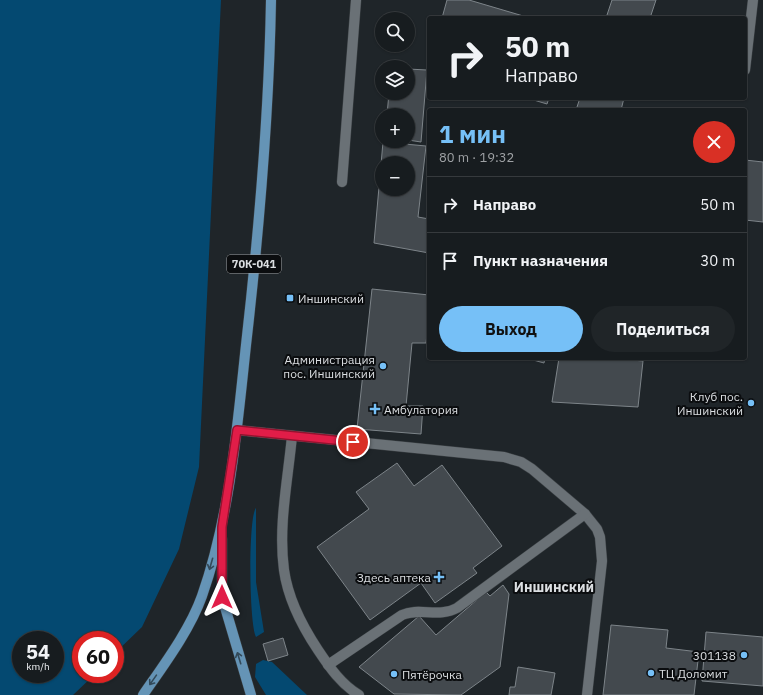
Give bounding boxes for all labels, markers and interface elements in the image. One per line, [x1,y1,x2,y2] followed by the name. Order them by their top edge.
[375,12,415,196] map controls
[375,12,415,52] button: search
[505,28,570,65] text: 50 m
[439,32,491,84] icon: right
[375,60,415,100] button: layers
[505,64,578,87] text: Направо
[375,108,415,148] button: +
[439,118,506,150] text: 1 мин
[693,121,735,163] button: close
[439,149,514,166] text: 80 m · 19:32
[375,156,415,196] button: −
[439,194,461,216] icon: right
[473,195,536,214] text: Направо
[700,195,735,214] text: 50 m
[439,250,461,272] icon: arrive
[473,251,608,270] text: Пункт назначения
[700,251,735,270] text: 30 m
[227,255,281,273] road number: 70К-041
[298,291,364,306] place label: Иншинский
[285,293,295,303] marker: Иншинский
[439,306,583,352] button: Выход
[591,306,735,352] button: Поделиться
[283,352,375,381] place label: Администрация пос. Иншинский
[378,361,388,371] marker: Администрация пос. Иншинский
[677,389,743,418] place label: Клуб пос. Иншинский
[746,398,756,408] marker: Клуб пос. Иншинский
[384,402,458,417] place label: Амбулатория
[369,403,381,415] marker: Амбулатория
[336,425,370,459] pin
[342,431,364,453] icon: arrive
[207,558,214,571] one-way arrow
[357,570,432,585] place label: Здесь аптека
[434,572,444,582] marker: Здесь аптека
[201,576,243,618] position arrow
[514,578,594,596] district label: Иншинский
[72,631,124,683] speed limit sign: 60
[26,638,50,665] text: 54
[693,648,736,663] place label: 301138
[739,650,749,660] marker: 301138
[235,652,242,665] one-way arrow
[26,660,50,673] text: km/h
[659,666,728,681] place label: ТЦ Доломит
[402,667,462,682] place label: Пятёрочка
[646,668,656,678] marker: ТЦ Доломит
[389,669,399,679] marker: Пятёрочка
[149,674,157,685] one-way arrow

